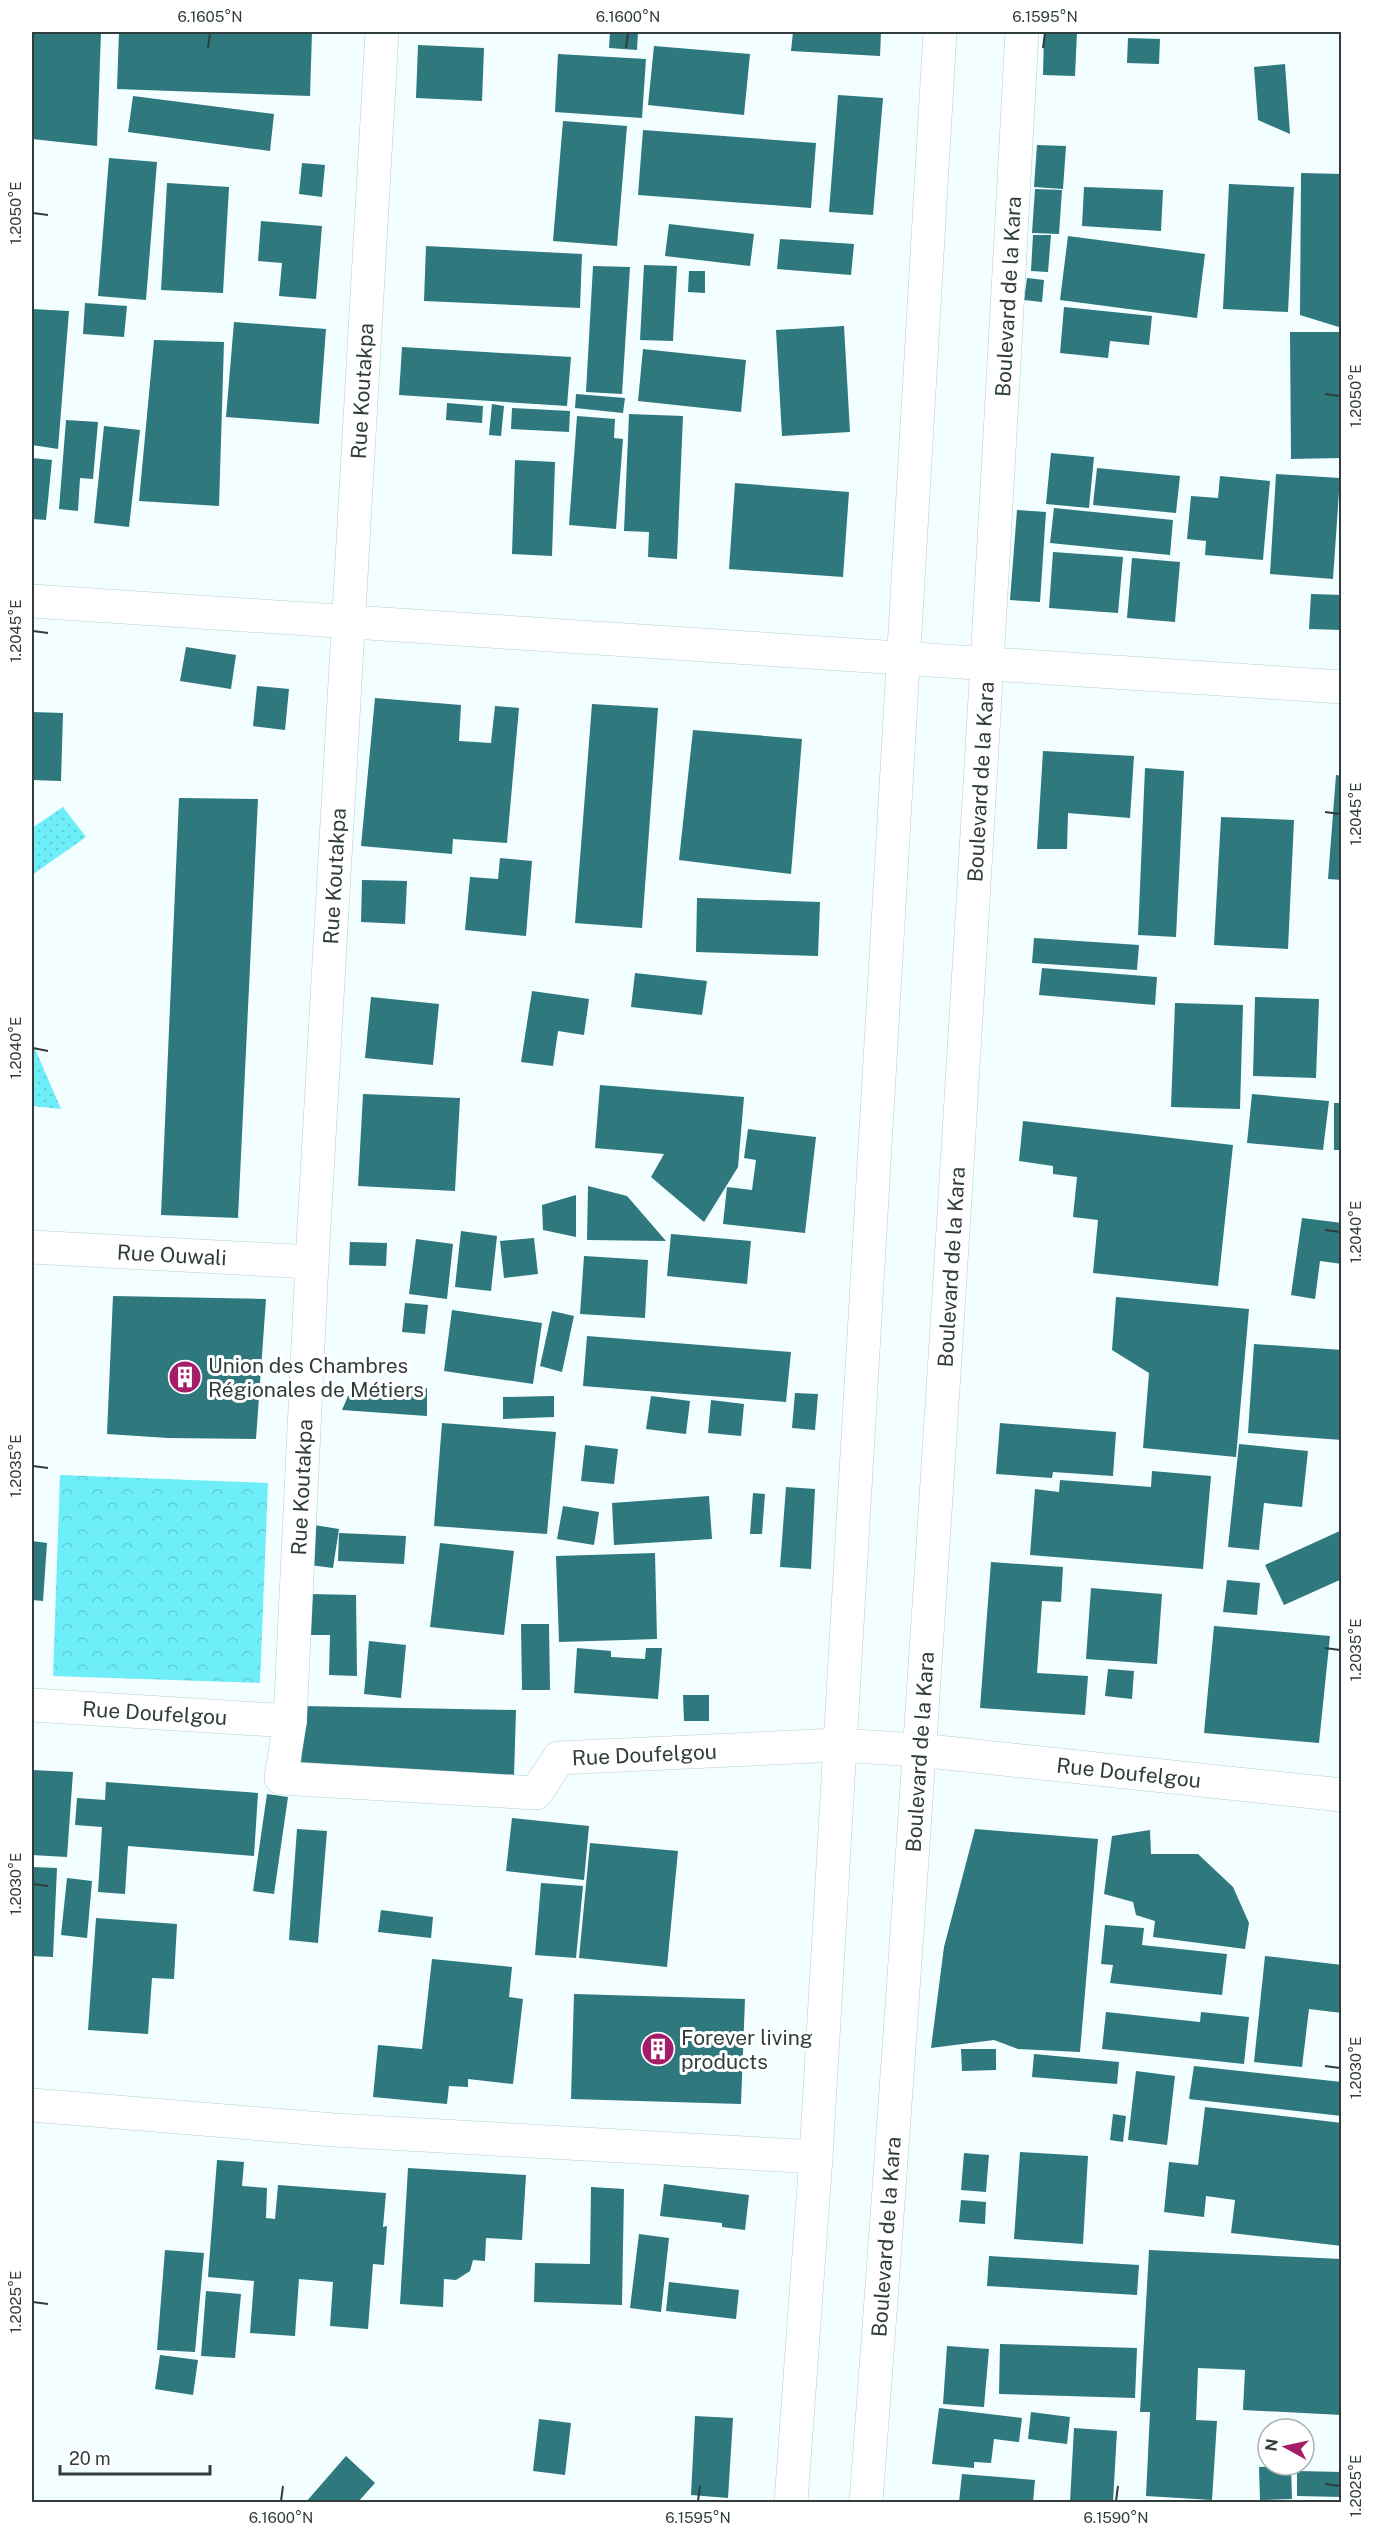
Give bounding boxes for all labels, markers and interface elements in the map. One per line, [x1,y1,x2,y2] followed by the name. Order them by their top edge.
[177,8,243,25] text: 6.1605°N
[596,8,660,25] text: 6.1600°N
[1012,8,1078,25] text: 6.1595°N
[7,182,24,244] text: 1.2050°E
[990,196,1026,398] street label: Boulevard de la Kara
[345,322,378,460] street label: Rue Koutakpa
[1347,365,1364,427] text: 1.2050°E
[7,599,24,663] text: 1.2045°E
[962,681,998,883] street label: Boulevard de la Kara
[1347,782,1364,846] text: 1.2045°E
[318,807,350,945] street label: Rue Koutakpa
[7,1017,24,1079] text: 1.2040°E
[932,1166,969,1368] street label: Boulevard de la Kara
[1347,1201,1364,1263] text: 1.2040°E
[116,1239,227,1270] street label: Rue Ouwali
[208,1353,424,1402] place label: Union des Chambres Régionales de Métiers
[167,1359,203,1395] building icon: Union des Chambres Régionales de Métiers
[285,1419,317,1556] street label: Rue Koutakpa
[7,1434,24,1498] text: 1.2035°E
[1347,1618,1364,1682] text: 1.2035°E
[900,1651,939,1853] street label: Boulevard de la Kara
[82,1696,228,1730] street label: Rue Doufelgou
[571,1738,718,1770] street label: Rue Doufelgou
[1055,1752,1202,1792] street label: Rue Doufelgou
[7,1853,24,1915] text: 1.2030°E
[681,2025,813,2074] place label: Forever living products
[640,2031,676,2067] building icon: Forever living products
[1347,2037,1364,2099] text: 1.2030°E
[866,2136,905,2338] street label: Boulevard de la Kara
[7,2271,24,2333] text: 1.2025°E
[1256,2417,1316,2477] north arrow
[1261,2437,1282,2453] text: N
[60,2438,210,2476] scale bar
[69,2448,111,2469] text: 20 m
[1347,2455,1364,2517] text: 1.2025°E
[249,2509,313,2526] text: 6.1600°N
[665,2509,731,2526] text: 6.1595°N
[1083,2509,1149,2526] text: 6.1590°N

